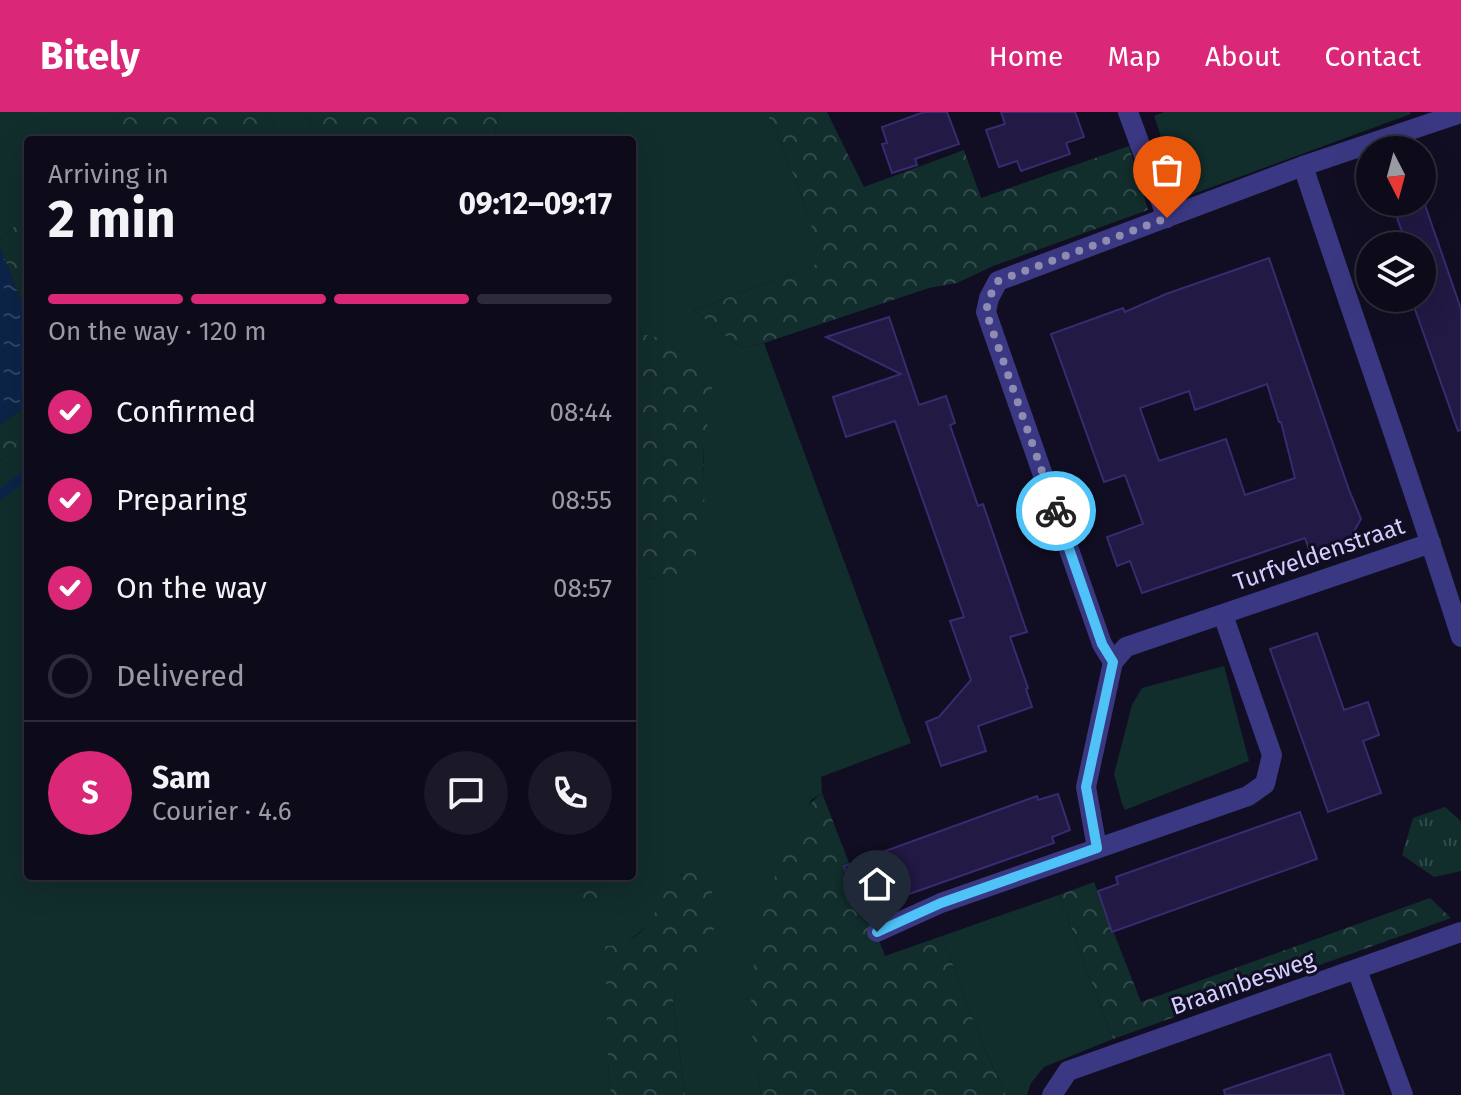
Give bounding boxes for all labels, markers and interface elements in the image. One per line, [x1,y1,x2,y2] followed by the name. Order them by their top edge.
[40,33,140,79] text: Bitely
[989,40,1063,73] text: Home
[1107,40,1161,73] text: Map
[1205,40,1280,73] text: About
[1324,40,1421,73] text: Contact
[1133,136,1201,218] pin
[1356,136,1436,216] north arrow
[1356,136,1436,312] map controls
[1145,148,1189,192] icon: bag
[48,159,169,190] text: Arriving in
[459,186,612,222] text: 09:12–09:17
[48,188,176,251] text: 2 min
[1356,232,1436,312] button: layers
[48,316,267,347] text: On the way · 120 m
[48,390,92,434] icon: check
[116,394,256,430] text: Confirmed
[549,397,612,428] text: 08:44
[1016,471,1096,551] courier
[48,478,92,522] icon: check
[116,482,247,518] text: Preparing
[551,485,612,516] text: 08:55
[1034,489,1078,533] icon: bike
[1230,512,1408,596] street label: Turfveldenstraat
[48,566,92,610] icon: check
[116,570,267,606] text: On the way
[553,573,612,604] text: 08:57
[116,658,245,694] text: Delivered
[424,751,508,835] button: chat
[528,751,612,835] button: phone
[152,760,211,796] text: Sam
[81,775,99,811] text: S
[152,796,292,827] text: Courier · 4.6
[843,850,911,932] pin
[855,862,899,906] icon: home
[1167,945,1319,1021] street label: Braambesweg

